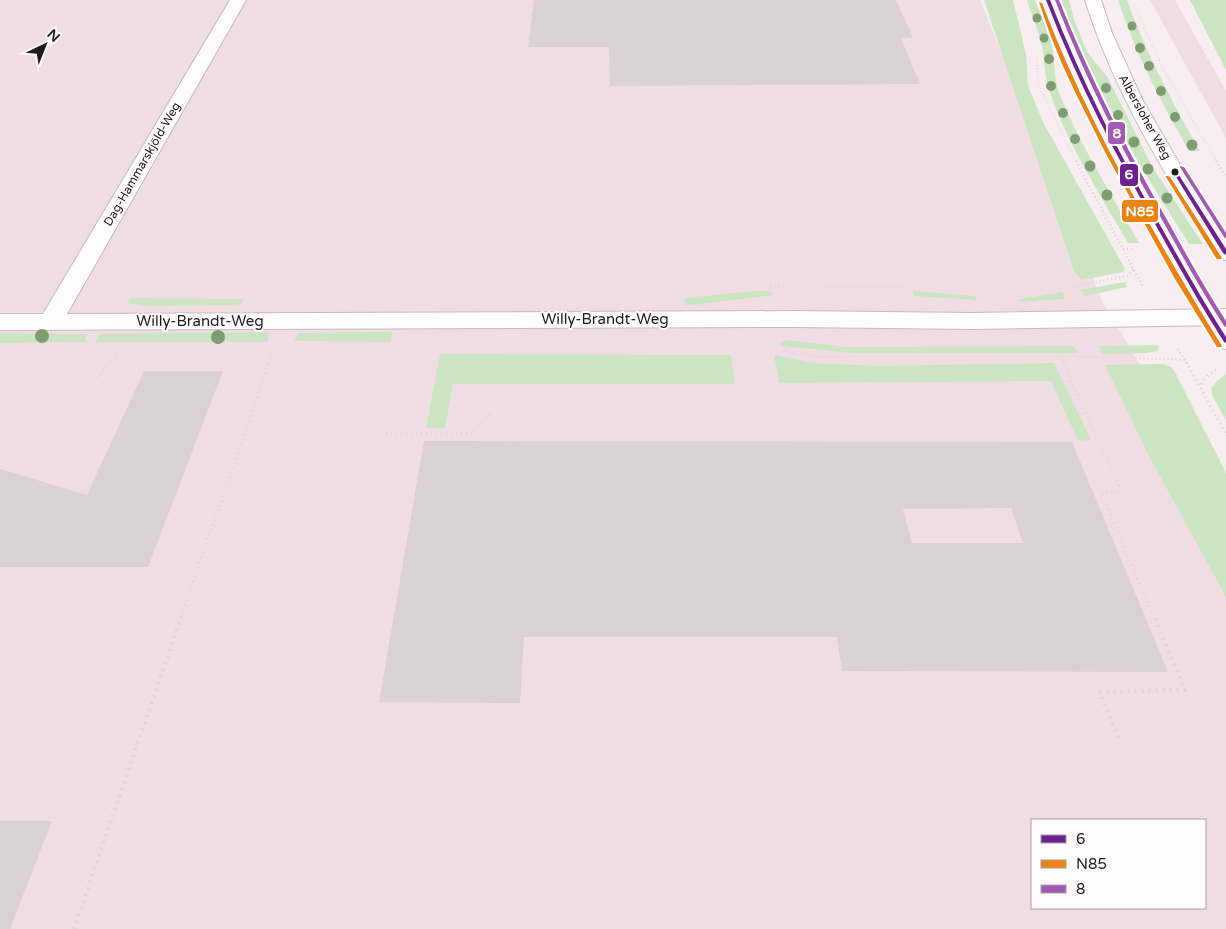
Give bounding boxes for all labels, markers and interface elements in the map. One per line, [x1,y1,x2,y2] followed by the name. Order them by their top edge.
[20,20,70,70] north arrow
[44,26,63,46] text: N
[1116,72,1174,162] street label: Albersloher Weg
[101,100,183,228] street label: Dag-Hammarskjöld-Weg
[1107,121,1126,145] line badge: 8
[1113,125,1122,142] text: 8
[1119,163,1139,187] line badge: 6
[1125,166,1134,183] text: 6
[1170,167,1180,177] unlabelled marker
[1121,199,1159,223] line badge: N85
[1126,203,1155,220] text: N85
[541,310,669,328] street label: Willy-Brandt-Weg
[136,312,264,330] street label: Willy-Brandt-Weg
[1031,819,1206,909] legend
[1076,830,1085,848] text: 6
[1076,855,1107,873] text: N85
[1076,880,1085,898] text: 8

